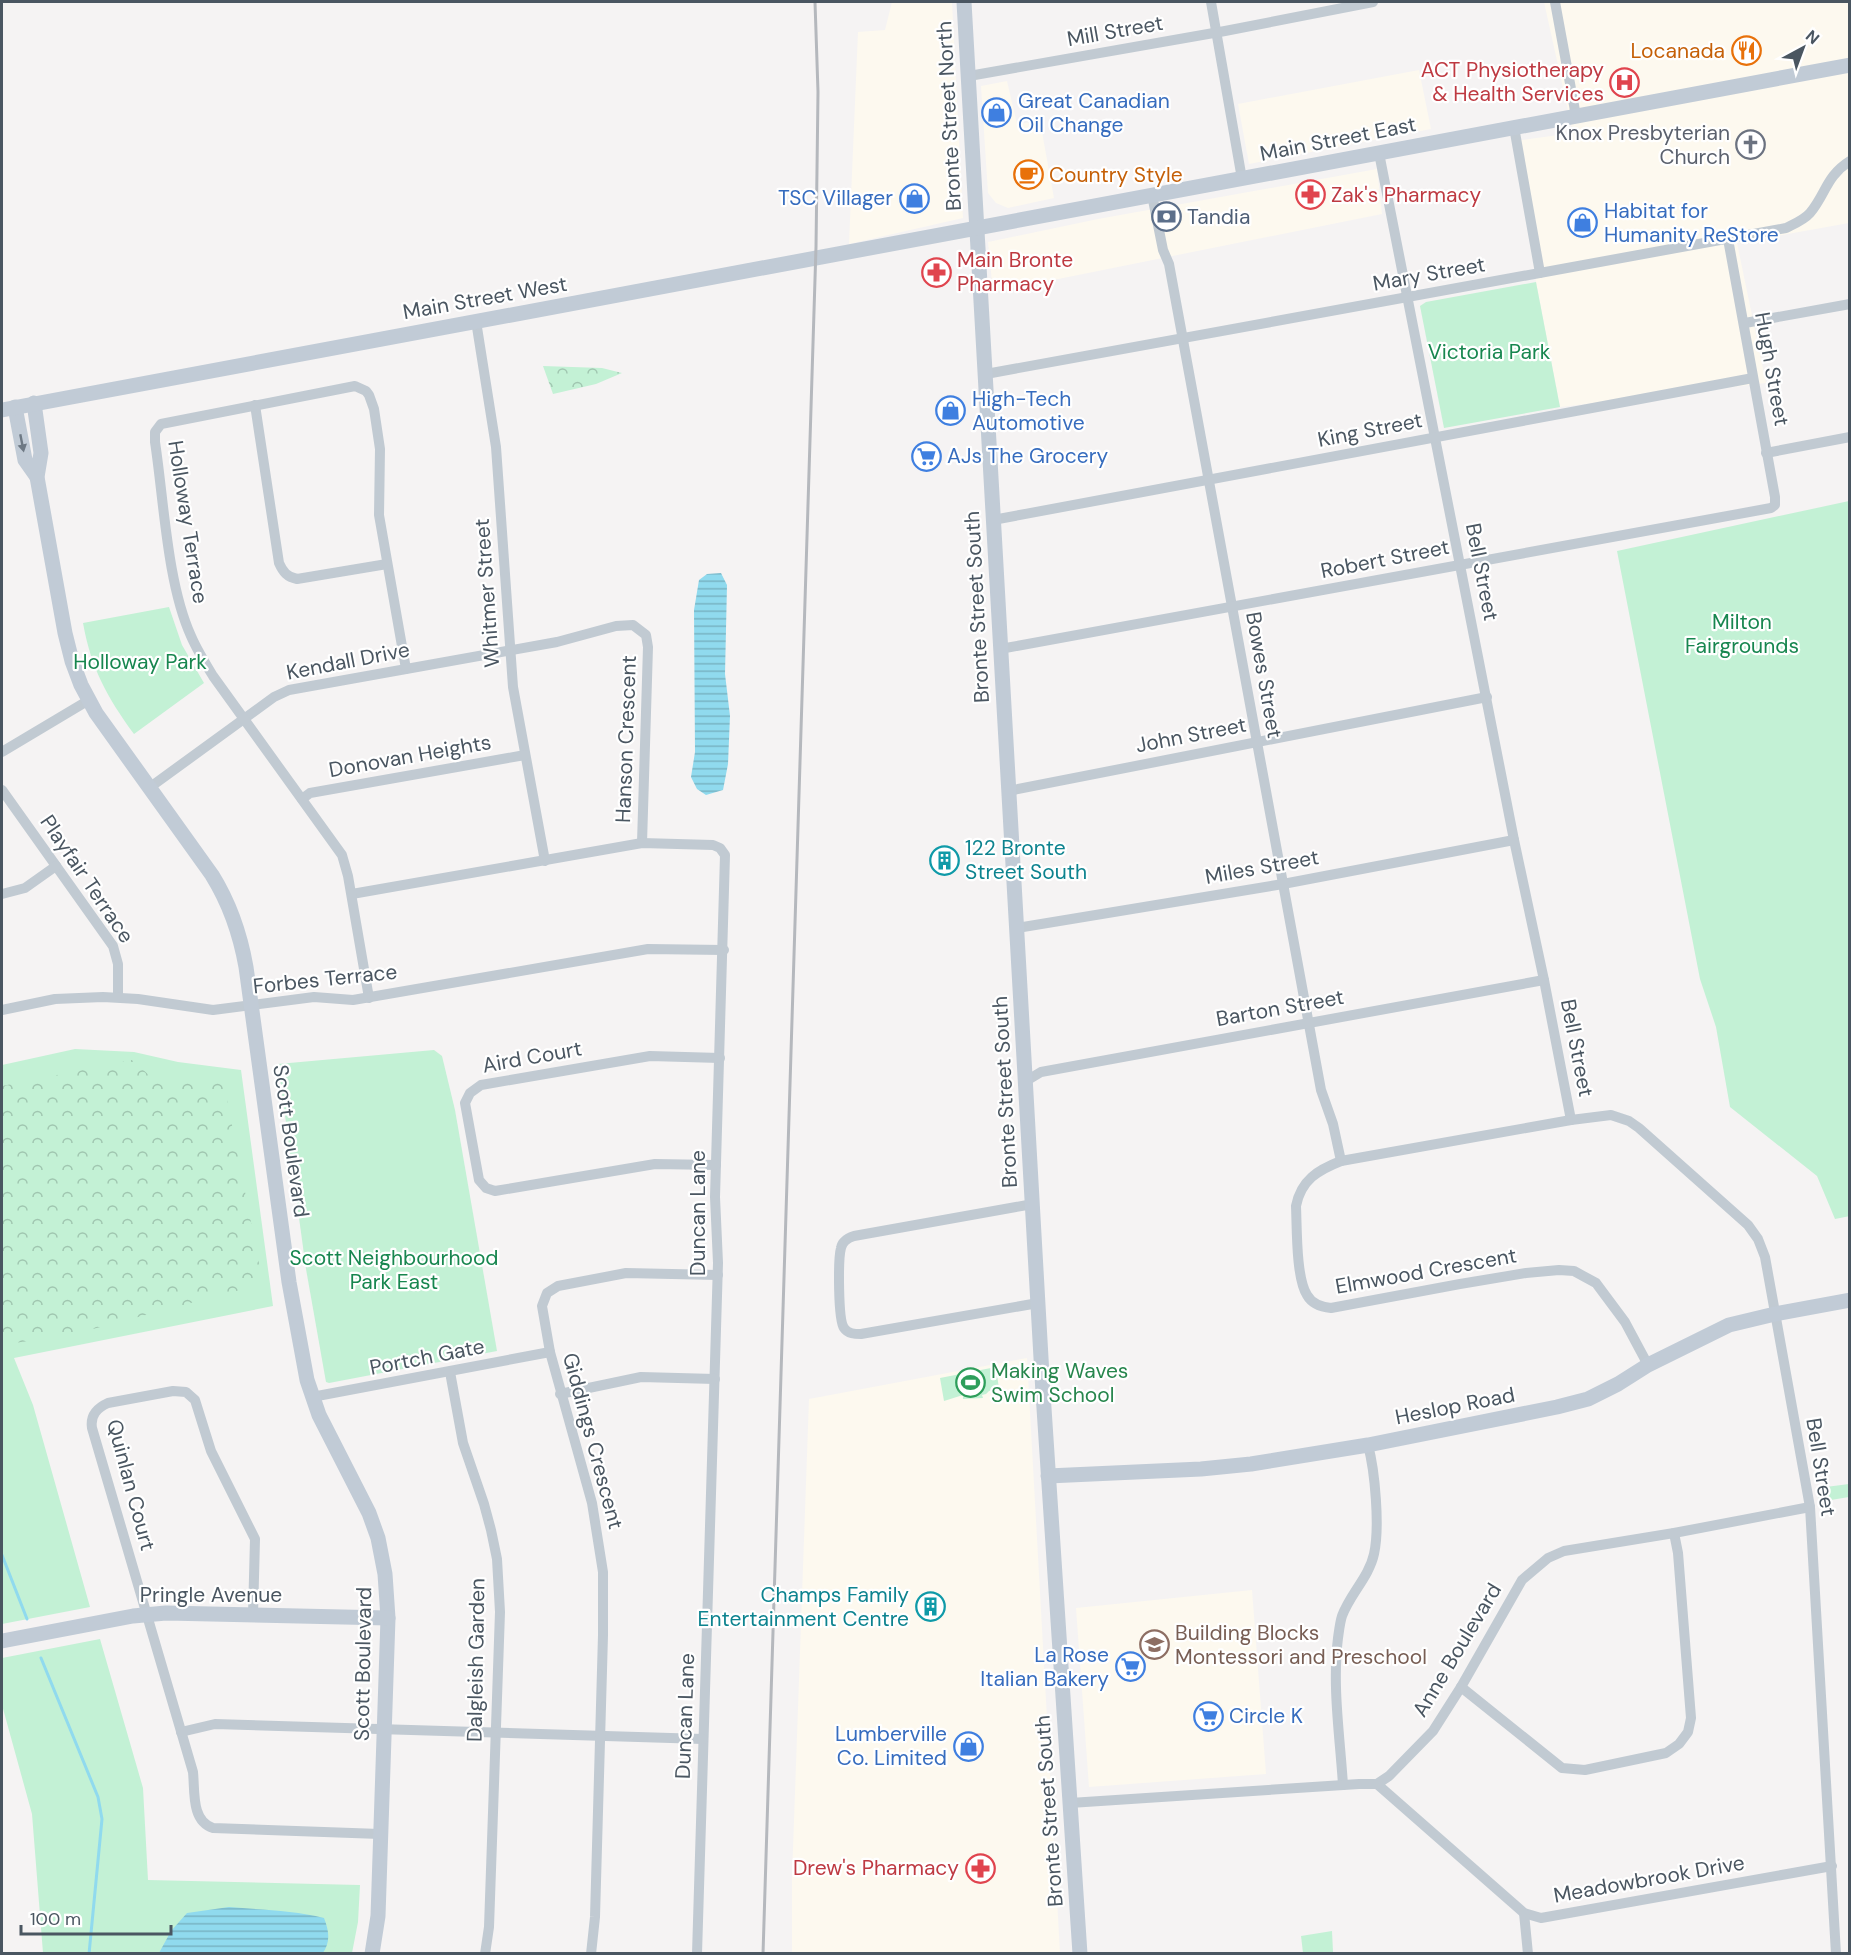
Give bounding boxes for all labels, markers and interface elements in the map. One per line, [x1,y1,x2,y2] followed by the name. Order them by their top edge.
[1065,9,1165,53] street label: Mill Street
[1773,18,1833,78] north arrow
[930,20,968,212] street label: Bronte Street North
[1801,25,1824,49] text: N
[1730,35,1762,67] restaurant icon: Locanada
[1630,37,1725,65] place label: Locanada
[1421,56,1604,108] place label: ACT Physiotherapy & Health Services
[1609,66,1641,98] hospital icon: ACT Physiotherapy & Health Services
[1018,87,1170,139] place label: Great Canadian Oil Change
[981,97,1013,129] shop icon: Great Canadian Oil Change
[1258,110,1418,168] street label: Main Street East
[1556,119,1730,171] place label: Knox Presbyterian Church
[1735,129,1767,161] church icon: Knox Presbyterian Church
[1012,159,1044,191] cafe icon: Country Style
[1049,161,1183,189] place label: Country Style
[1294,179,1326,211] pharmacy icon: Zak's Pharmacy
[1331,181,1481,209] place label: Zak's Pharmacy
[898,182,930,214] shop icon: TSC Villager
[778,184,893,212] place label: TSC Villager
[1604,197,1779,249] place label: Habitat for Humanity ReStore
[1150,201,1182,233] bank icon: Tandia
[1187,203,1250,231] place label: Tandia
[1567,207,1599,239] shop icon: Habitat for Humanity ReStore
[957,246,1073,298] place label: Main Bronte Pharmacy
[1371,250,1487,298] street label: Mary Street
[920,256,952,288] pharmacy icon: Main Bronte Pharmacy
[401,270,569,326] street label: Main Street West
[1748,310,1796,428] street label: Hugh Street
[1428,338,1551,366] park label: Victoria Park
[972,385,1085,437] place label: High-Tech Automotive
[935,395,967,427] shop icon: High-Tech Automotive
[1315,406,1425,454] street label: King Street
[18,434,27,453] one-way arrow
[161,438,215,606] street label: Holloway Terrace
[910,440,942,472] supermarket icon: AJs The Grocery
[947,442,1108,470] place label: AJs The Grocery
[958,510,996,704] street label: Bronte Street South
[468,518,506,668] street label: Whitmer Street
[1459,521,1505,623] street label: Bell Street
[1318,533,1452,585] street label: Robert Street
[1685,608,1799,660] park label: Milton Fairgrounds
[1239,610,1289,740] street label: Bowes Street
[284,635,412,687] street label: Kendall Drive
[73,648,207,676] park label: Holloway Park
[609,655,643,823] street label: Hanson Crescent
[1133,711,1249,759] street label: John Street
[327,728,493,784] street label: Donovan Heights
[34,809,140,949] street label: Playfair Terrace
[965,834,1087,886] place label: 122 Bronte Street South
[1203,843,1321,891] street label: Miles Street
[928,844,960,876] building icon: 122 Bronte Street South
[251,957,399,1000] street label: Forbes Terrace
[1214,983,1346,1033] street label: Barton Street
[986,995,1024,1189] street label: Bronte Street South
[1554,997,1600,1099] street label: Bell Street
[480,1034,584,1080] street label: Aird Court
[266,1063,316,1219] street label: Scott Boulevard
[684,1150,712,1276] street label: Duncan Lane
[1333,1241,1519,1301] street label: Elmwood Crescent
[289,1244,499,1296] park label: Scott Neighbourhood Park East
[367,1332,487,1382] street label: Portch Gate
[556,1350,630,1532] street label: Giddings Crescent
[991,1357,1128,1409] place label: Making Waves Swim School
[954,1367,986,1399] sports icon: Making Waves Swim School
[1393,1381,1517,1431] street label: Heslop Road
[100,1416,162,1554] street label: Quinlan Court
[1799,1416,1843,1518] street label: Bell Street
[461,1578,491,1742] street label: Dalgleish Garden
[1406,1578,1508,1722] street label: Anne Boulevard
[140,1581,282,1609] street label: Pringle Avenue
[698,1581,909,1633] place label: Champs Family Entertainment Centre
[348,1587,378,1741] street label: Scott Boulevard
[914,1591,946,1623] building icon: Champs Family Entertainment Centre
[1175,1619,1427,1671] place label: Building Blocks Montessori and Preschool
[1138,1629,1170,1661] school or university icon: Building Blocks Montessori and Preschool
[980,1641,1109,1693] place label: La Rose Italian Bakery
[1114,1651,1146,1683] supermarket icon: La Rose Italian Bakery
[669,1652,701,1779] street label: Duncan Lane
[1192,1700,1224,1732] supermarket icon: Circle K
[1229,1702,1303,1730] place label: Circle K
[1028,1714,1070,1908] street label: Bronte Street South
[835,1720,947,1772] place label: Lumberville Co. Limited
[952,1730,984,1762] shop icon: Lumberville Co. Limited
[1551,1848,1747,1910] street label: Meadowbrook Drive
[964,1852,996,1884] pharmacy icon: Drew's Pharmacy
[793,1854,959,1882] place label: Drew's Pharmacy
[21,1898,171,1936] scale bar
[30,1907,81,1931] text: 100 m

